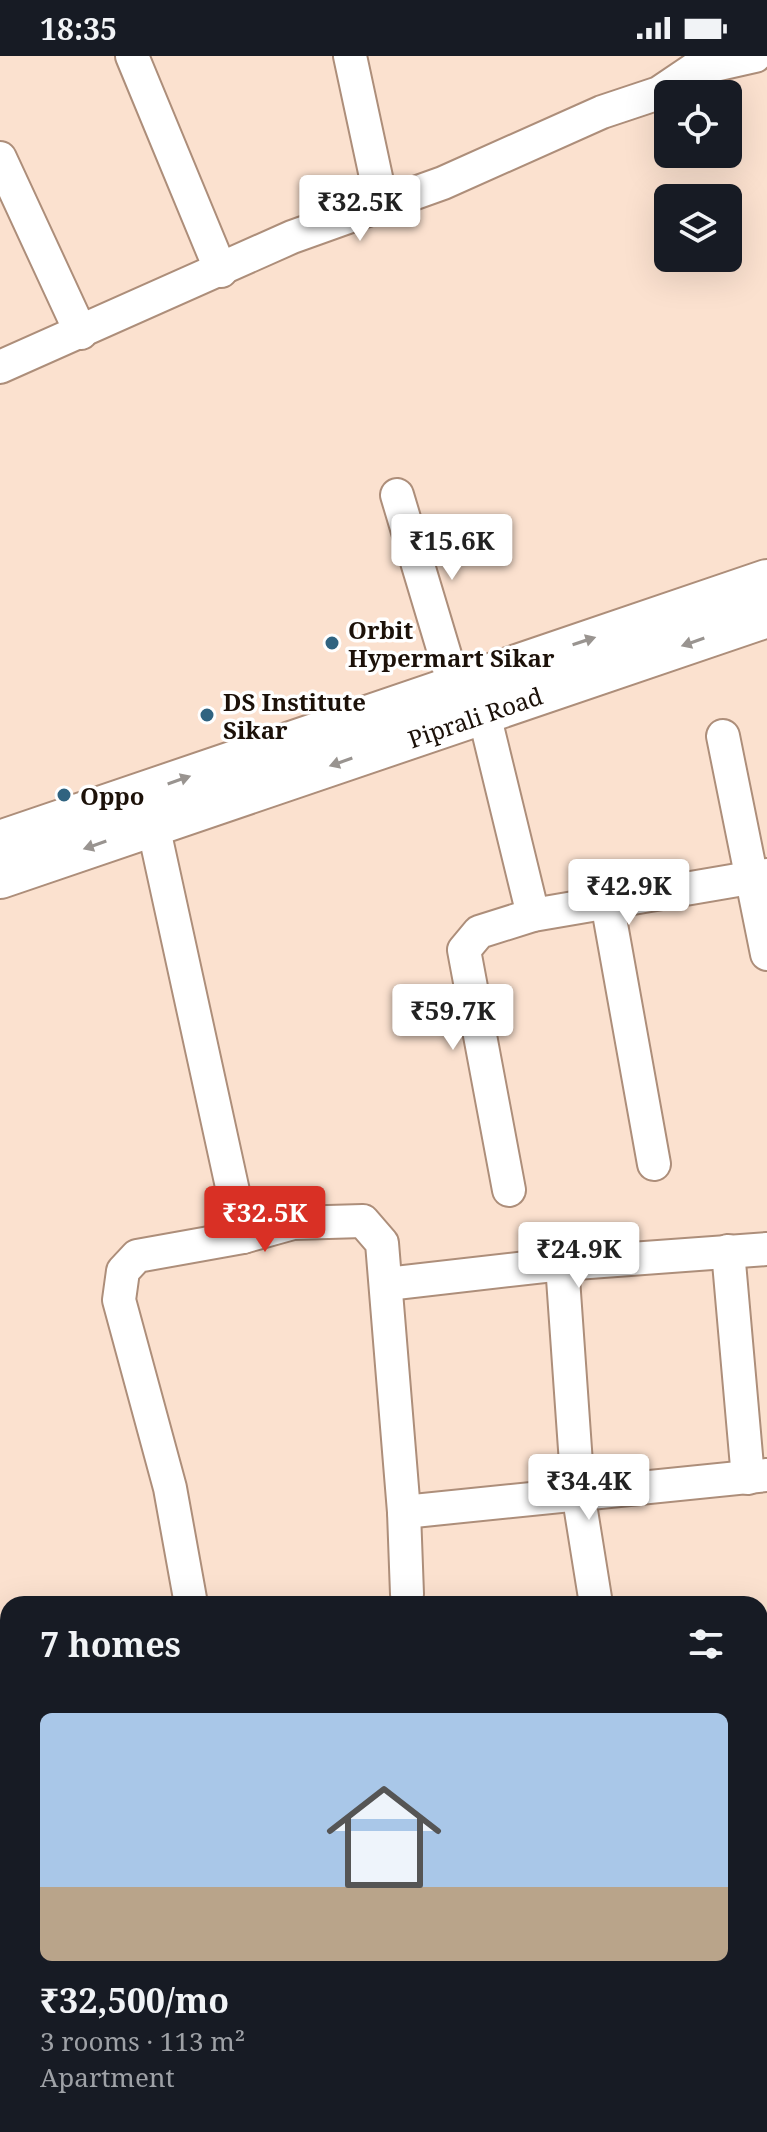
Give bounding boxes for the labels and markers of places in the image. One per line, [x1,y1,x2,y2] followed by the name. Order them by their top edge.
[295,175,425,243] pin: ₹32.5K
[387,514,517,582] pin: ₹15.6K
[348,613,555,674] place label: Orbit Hypermart Sikar
[323,634,341,652] marker: Orbit Hypermart Sikar
[223,685,366,746] place label: DS Institute Sikar
[198,706,216,724] marker: DS Institute Sikar
[80,779,145,812] place label: Oppo
[55,786,73,804] marker: Oppo
[564,859,694,927] pin: ₹42.9K
[388,984,518,1052] pin: ₹59.7K
[200,1186,330,1254] pin: ₹32.5K
[514,1222,644,1290] pin: ₹24.9K
[524,1454,654,1522] pin: ₹34.4K

